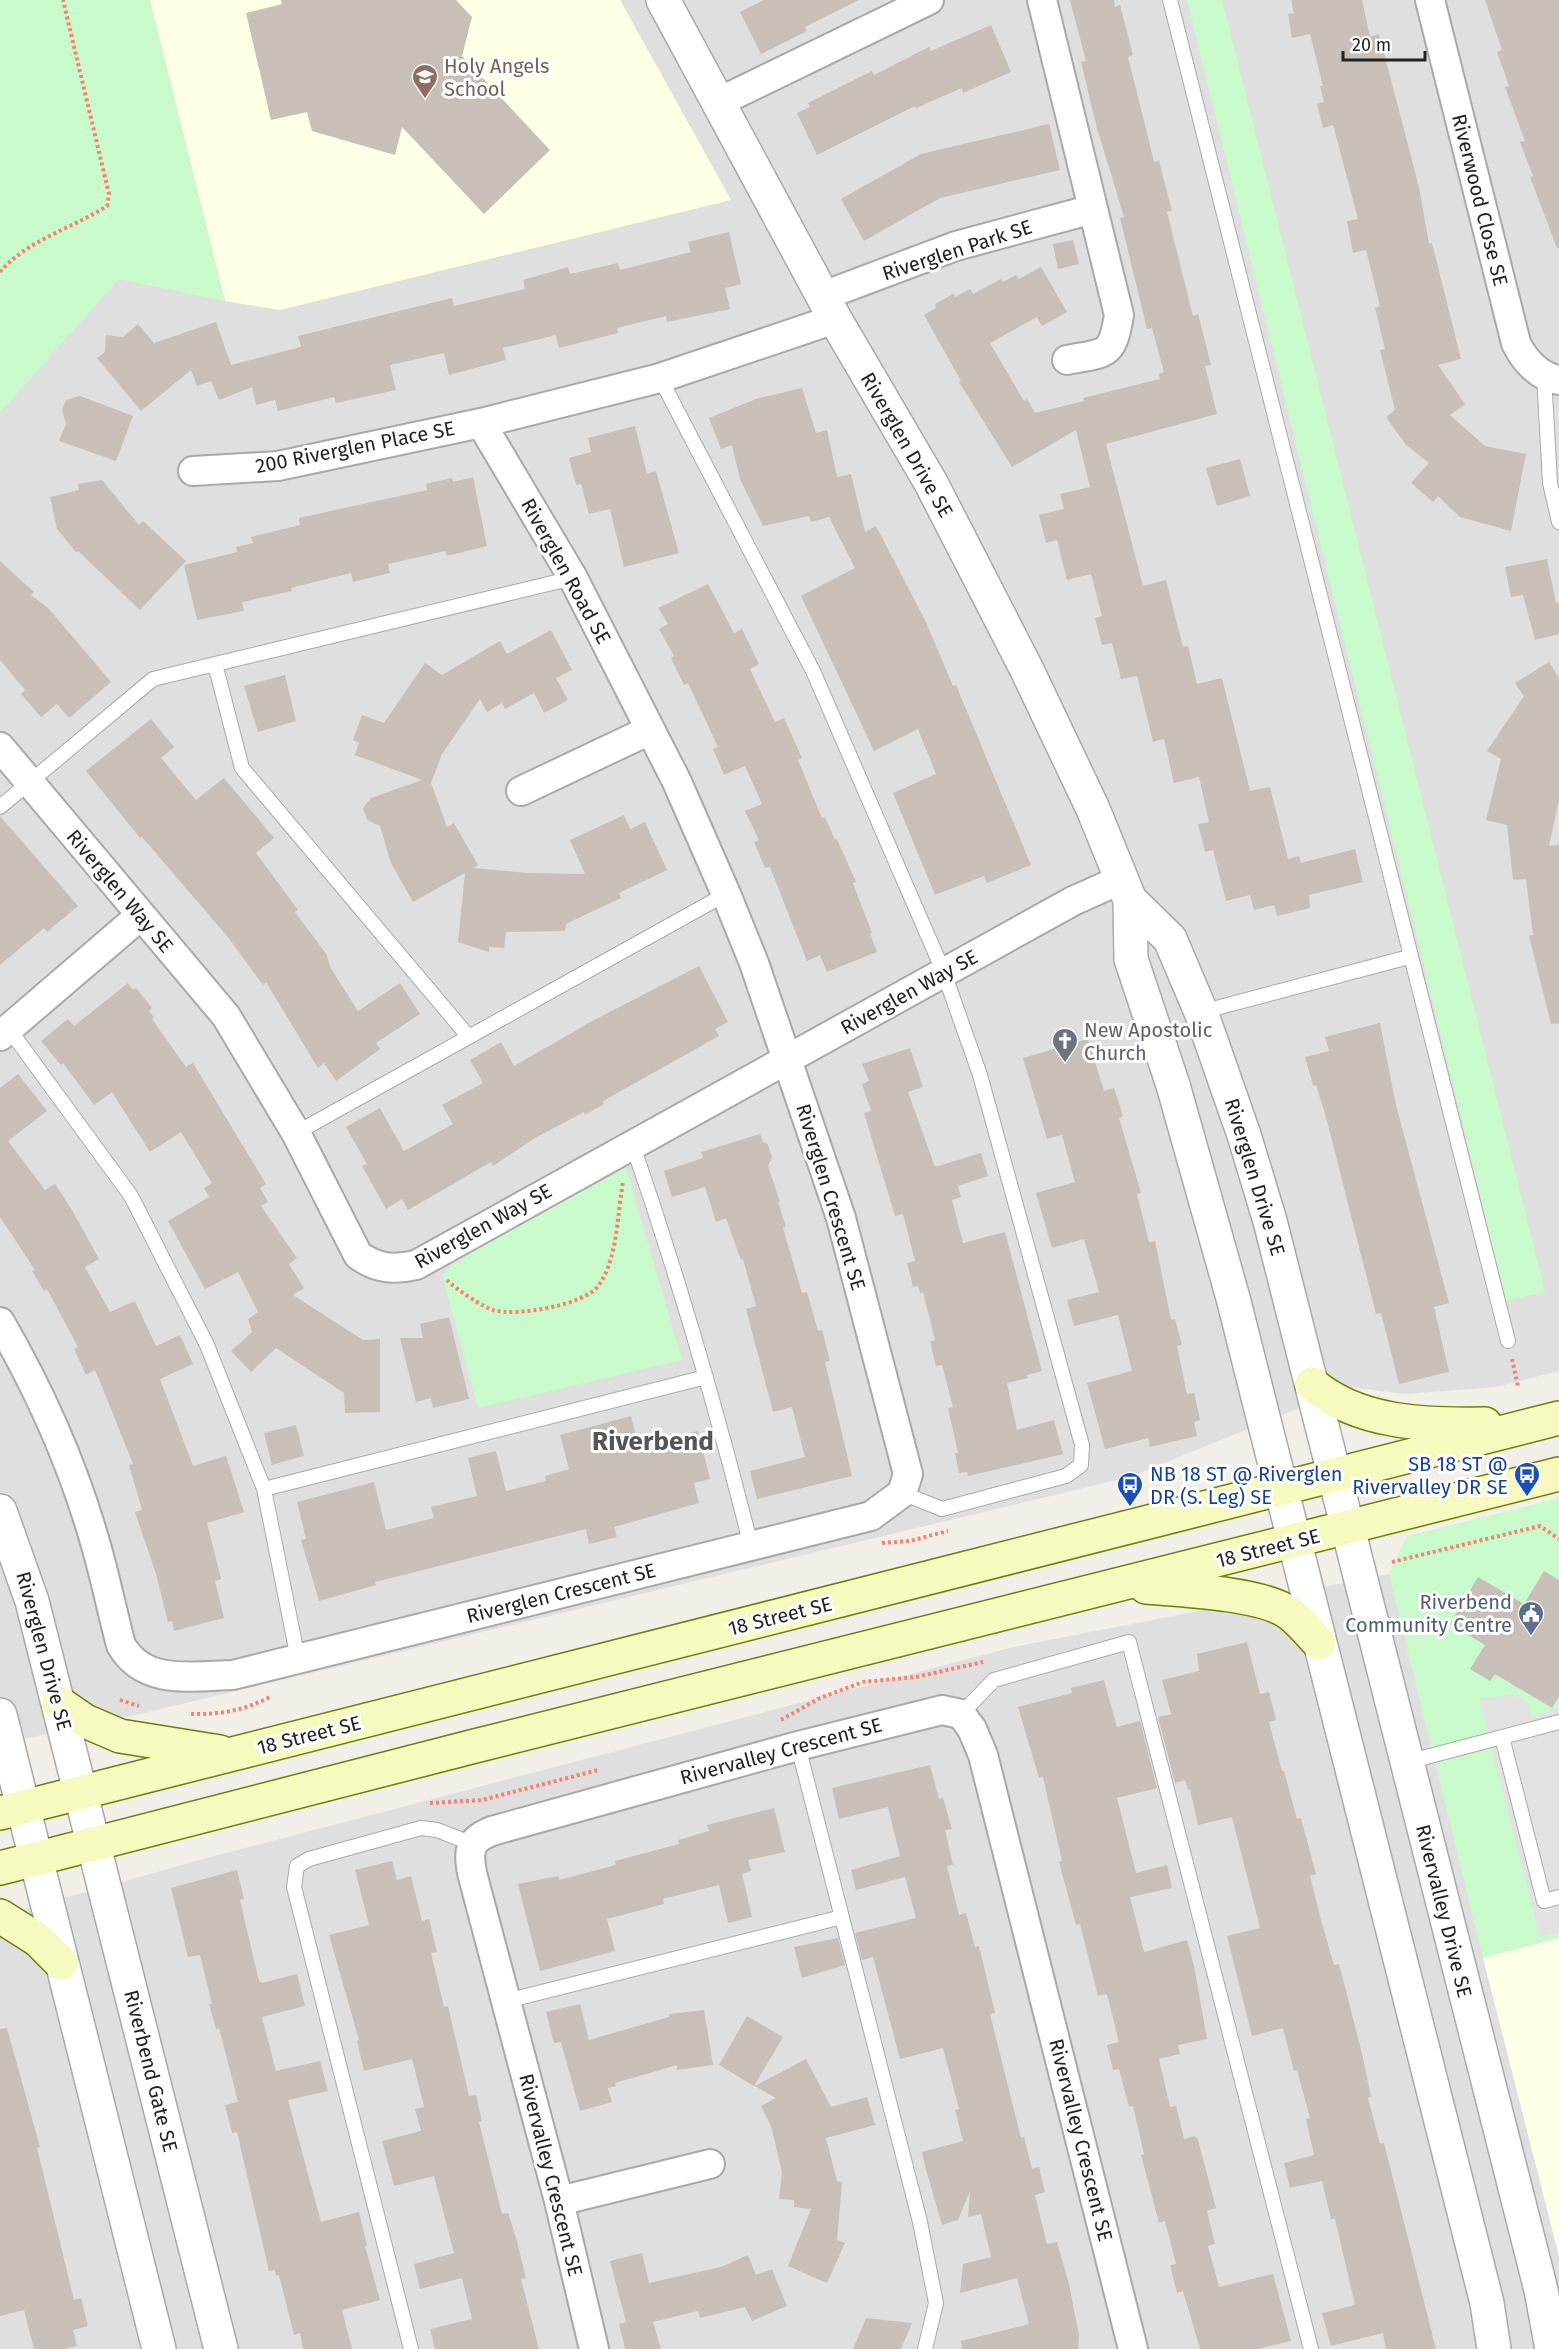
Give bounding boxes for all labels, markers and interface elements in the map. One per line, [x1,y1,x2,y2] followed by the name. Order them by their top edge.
[1343,24,1426,62] scale bar
[1352,34,1391,56] text: 20 m
[444,54,549,101] place label: Holy Angels School
[410,62,440,100] school or university icon: Holy Angels School
[1447,111,1513,289] street label: Riverwood Close SE
[879,214,1035,286] street label: Riverglen Park SE
[856,368,958,522] street label: Riverglen Drive SE
[253,416,457,478] street label: 200 Riverglen Place SE
[516,494,616,648] street label: Riverglen Road SE
[62,825,178,957] street label: Riverglen Way SE
[836,944,982,1040] street label: Riverglen Way SE
[1084,1018,1212,1065] place label: New Apostolic Church
[1050,1026,1080,1064] church icon: New Apostolic Church
[1220,1095,1290,1259] street label: Riverglen Drive SE
[791,1101,871,1293] street label: Riverglen Crescent SE
[410,1178,556,1274] street label: Riverglen Way SE
[592,1426,714,1457] district label: Riverbend
[1352,1452,1508,1499] place label: SB 18 ST @ Rivervalley DR SE
[1512,1460,1542,1498] bus stop icon: SB 18 ST @ Rivervalley DR SE
[1150,1462,1343,1509] place label: NB 18 ST @ Riverglen DR (S. Leg) SE
[1115,1470,1145,1508] bus stop icon: NB 18 ST @ Riverglen DR (S. Leg) SE
[1214,1524,1322,1572] street label: 18 Street SE
[464,1558,658,1628] street label: Riverglen Crescent SE
[11,1569,77,1733] street label: Riverglen Drive SE
[1345,1590,1512,1637] place label: Riverbend Community Centre
[726,1592,834,1640] street label: 18 Street SE
[1516,1599,1546,1637] public building icon: Riverbend Community Centre
[255,1711,363,1759] street label: 18 Street SE
[677,1712,885,1790] street label: Rivervalley Crescent SE
[1411,1822,1477,2000] street label: Rivervalley Drive SE
[119,1988,183,2154] street label: Riverbend Gate SE
[1044,2036,1118,2244] street label: Rivervalley Crescent SE
[514,2071,588,2279] street label: Rivervalley Crescent SE

